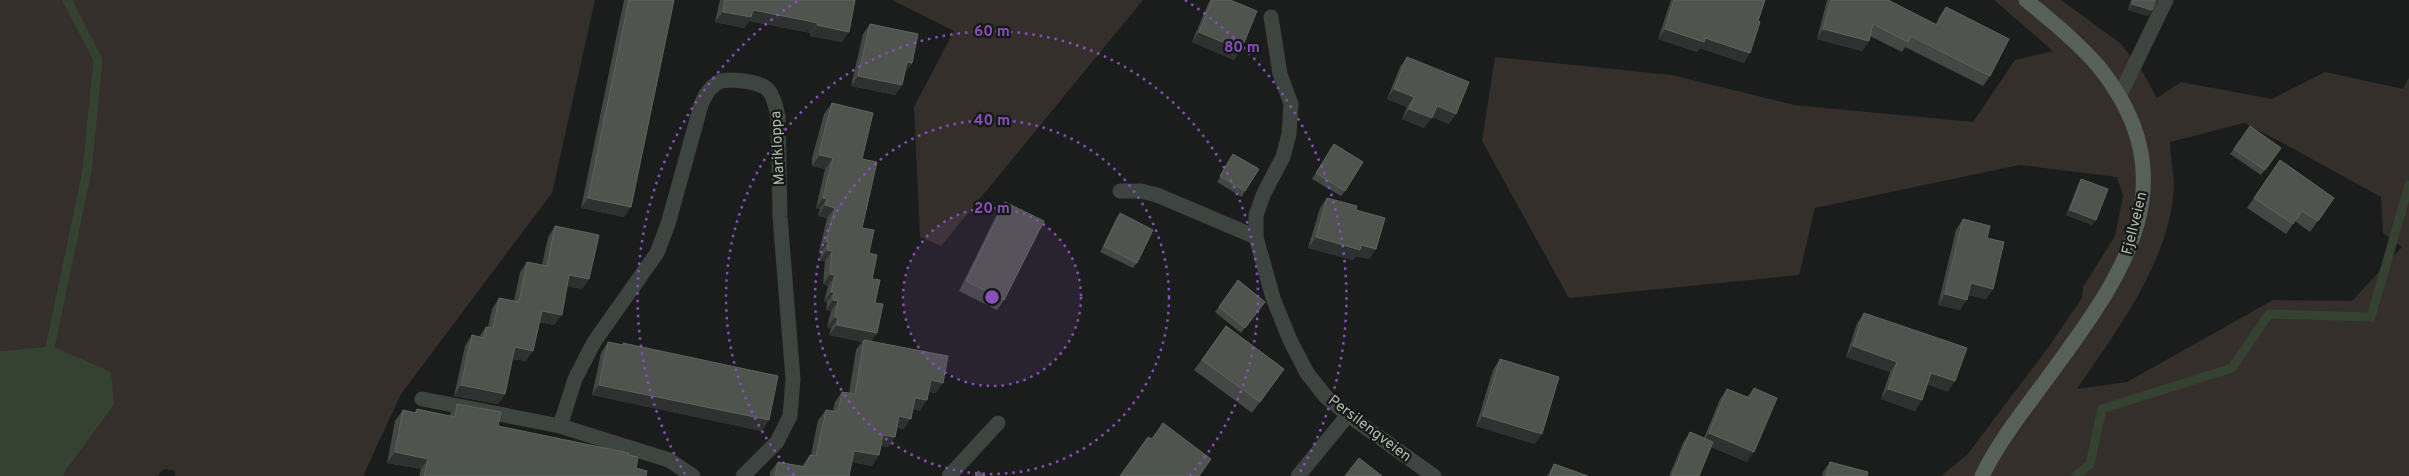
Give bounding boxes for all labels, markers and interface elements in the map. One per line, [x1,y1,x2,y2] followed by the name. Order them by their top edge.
[974,23,1010,42] text: 60 m
[1224,39,1260,58] text: 80 m
[767,110,790,186] street label: Marikloppa
[974,112,1010,131] text: 40 m
[2118,190,2152,257] street label: Fjellveien
[974,200,1010,219] text: 20 m
[983,288,1001,306] centre of rings
[1324,392,1415,467] street label: Persilengveien

